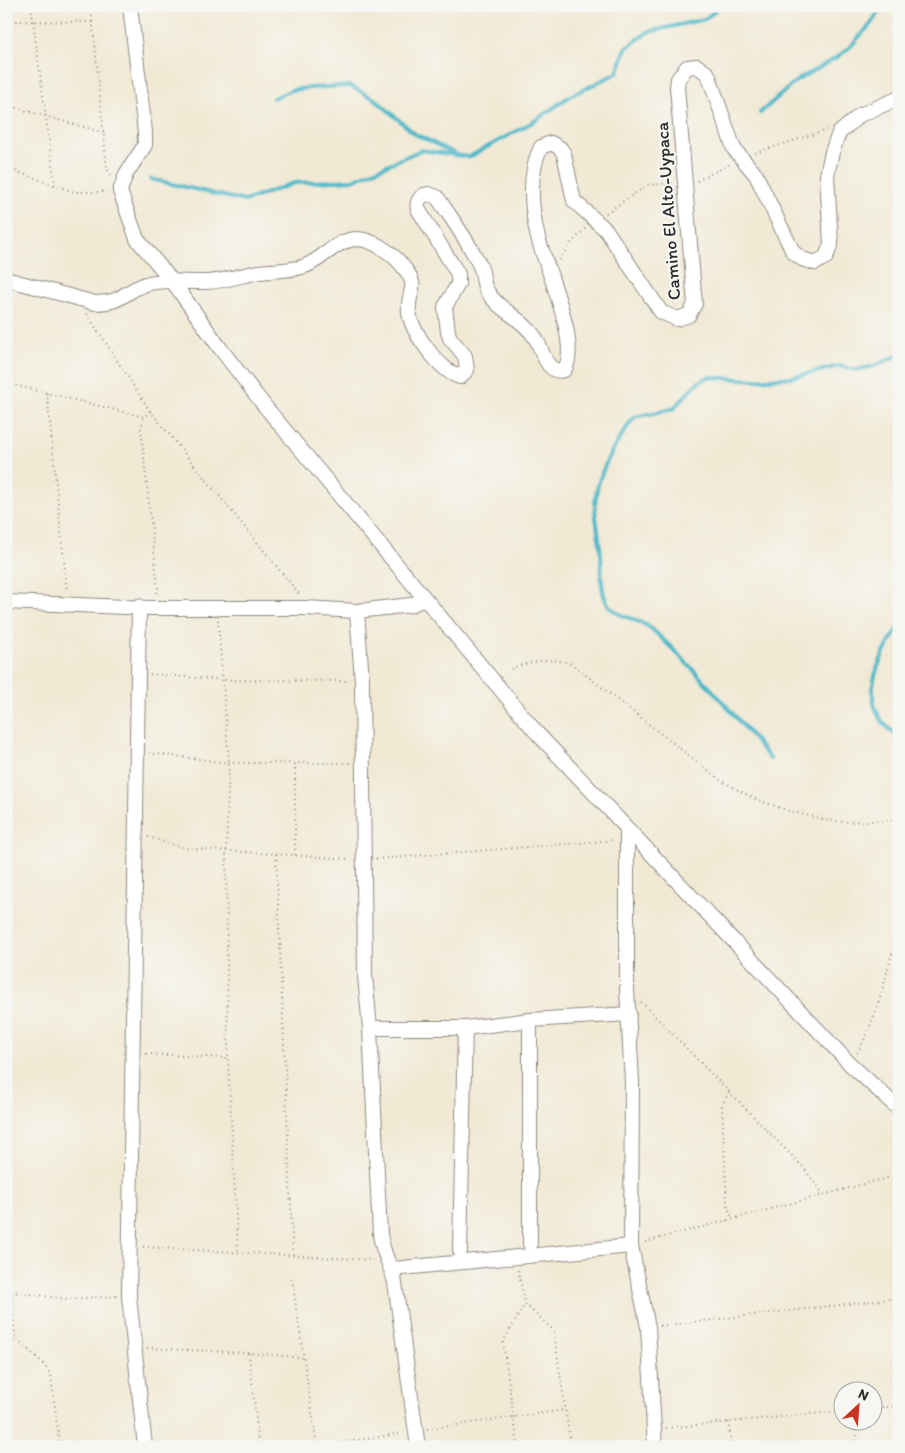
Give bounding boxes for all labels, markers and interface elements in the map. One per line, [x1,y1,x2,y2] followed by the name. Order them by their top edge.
[651,120,685,301] street label: Camino El Alto-Uypaca
[832,1380,882,1430] north arrow
[856,1385,871,1404] text: N

